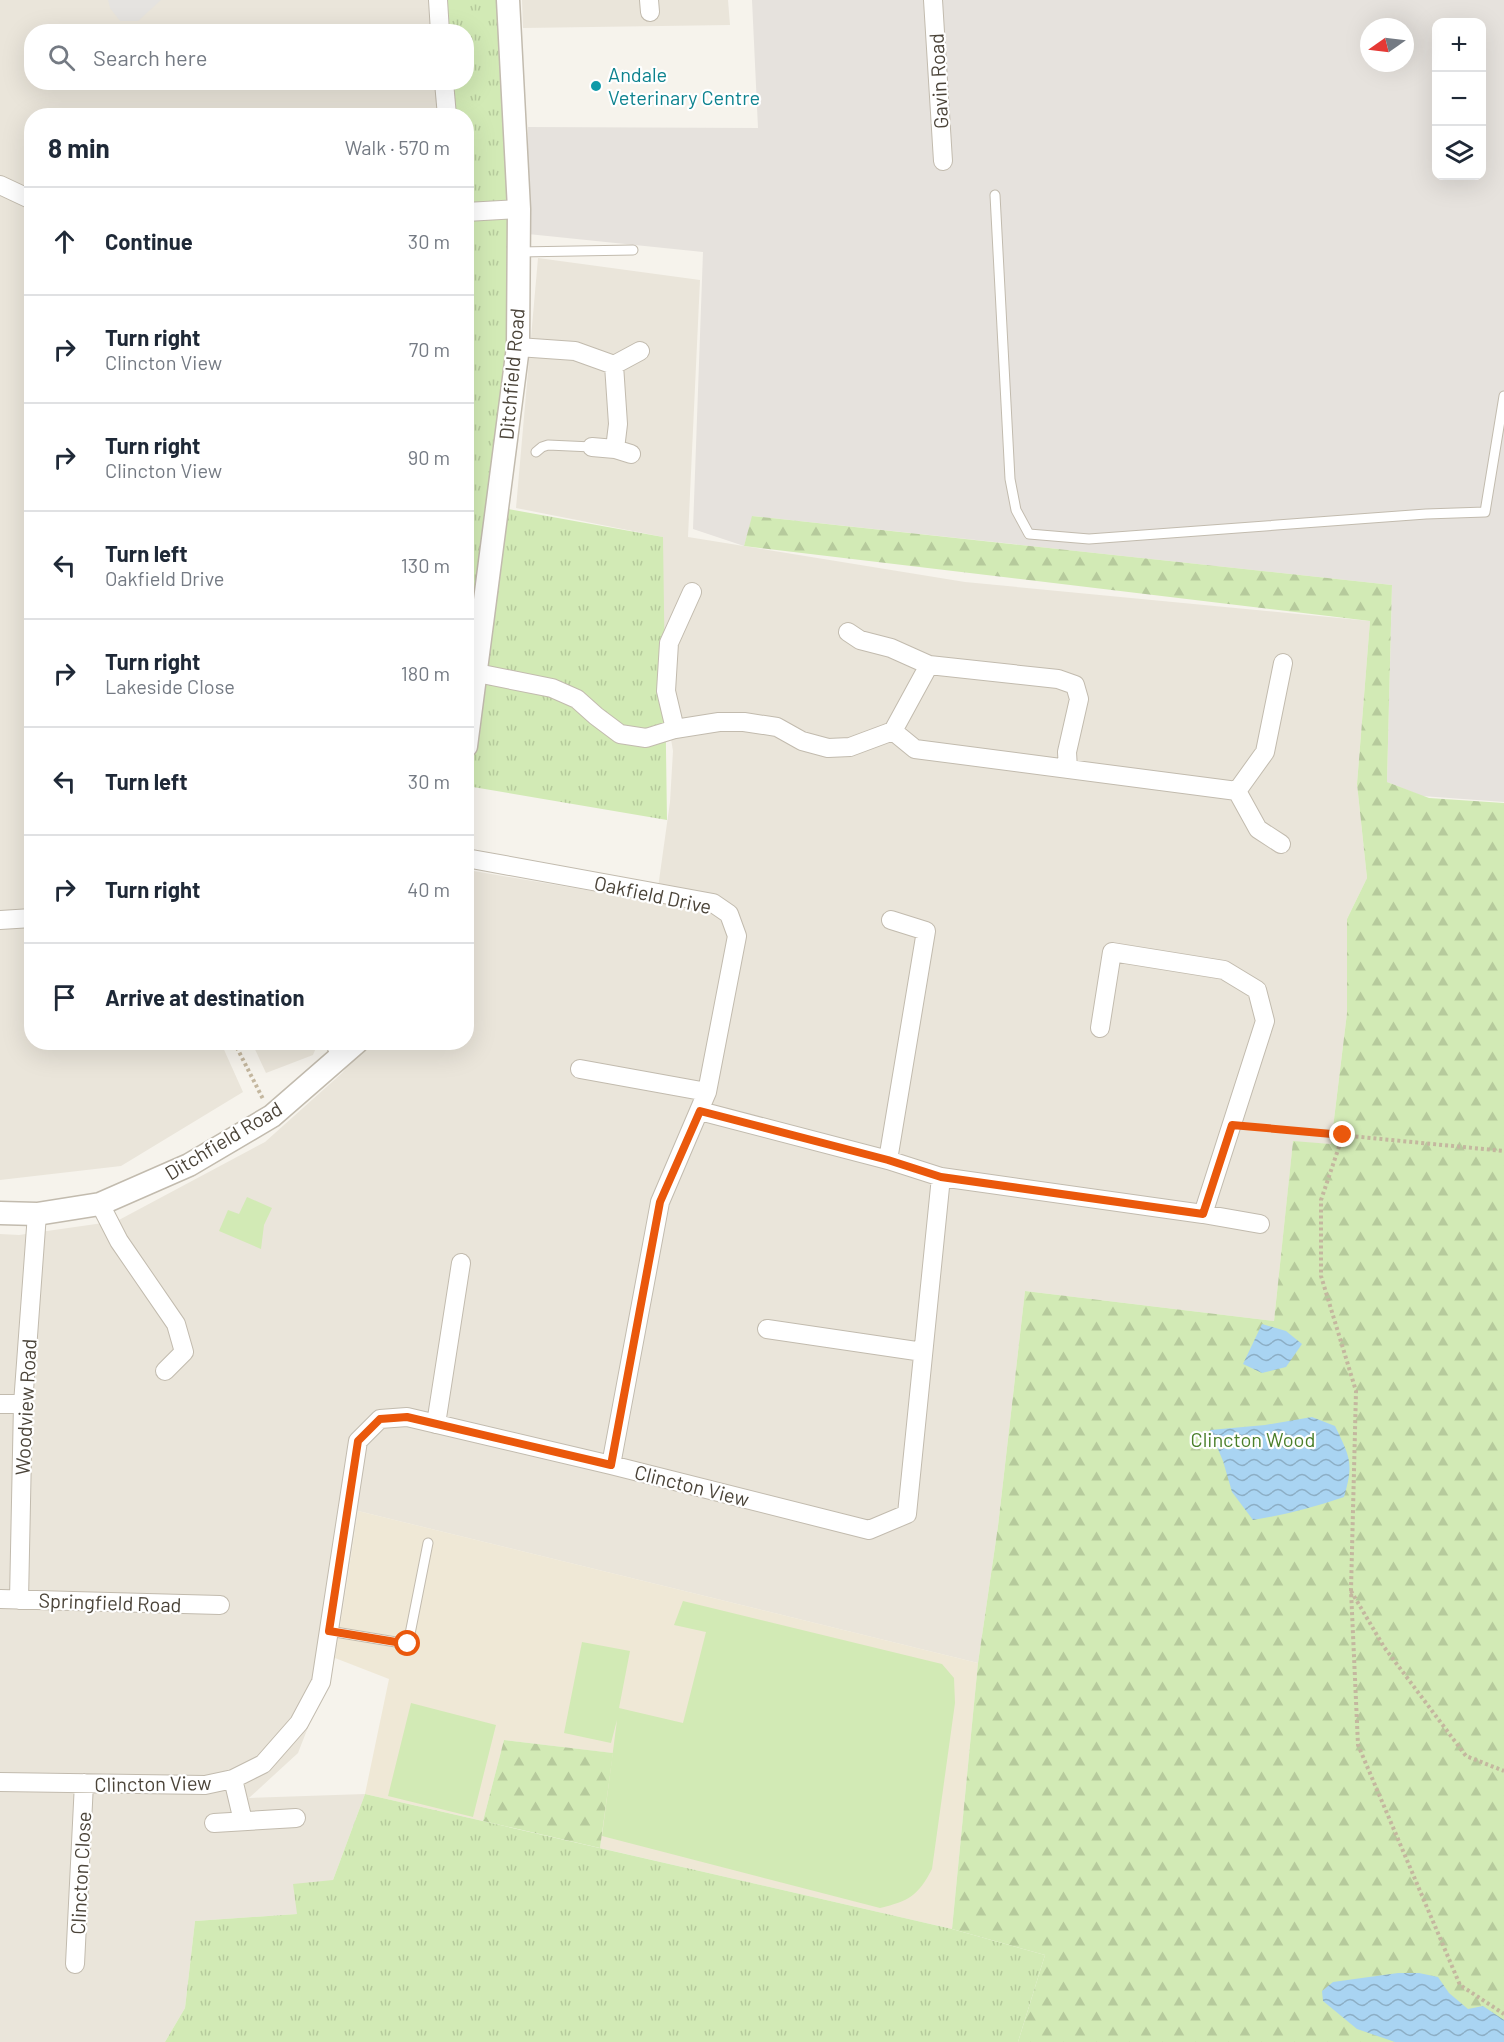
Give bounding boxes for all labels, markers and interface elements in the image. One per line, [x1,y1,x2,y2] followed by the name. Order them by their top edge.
[1360,18,1414,72] north arrow
[1432,18,1486,180] map controls
[1432,18,1486,72] button: +
[24,24,474,90] search box
[924,33,952,129] street label: Gavin Road
[45,41,78,74] icon: search
[93,44,207,70] text: Search here
[608,62,760,109] place label: Andale Veterinary Centre
[1432,72,1486,126] button: −
[589,79,603,93] marker: Andale Veterinary Centre
[1432,126,1486,180] button: layers
[48,132,110,163] text: 8 min
[345,135,450,159] text: Walk · 570 m
[48,225,81,258] icon: ahead
[105,228,193,254] text: Continue
[408,229,450,253] text: 30 m
[493,307,529,441] street label: Ditchfield Road
[105,324,200,350] text: Turn right
[48,333,81,366] icon: right
[409,337,450,361] text: 70 m
[105,350,222,374] text: Clincton View
[105,432,200,458] text: Turn right
[48,441,81,474] icon: right
[408,445,450,469] text: 90 m
[105,458,222,482] text: Clincton View
[105,540,188,566] text: Turn left
[48,549,81,582] icon: left
[401,553,450,577] text: 130 m
[105,566,225,590] text: Oakfield Drive
[105,648,200,674] text: Turn right
[48,657,81,690] icon: right
[401,661,450,685] text: 180 m
[105,674,235,698] text: Lakeside Close
[48,765,81,798] icon: left
[105,768,188,794] text: Turn left
[408,769,450,793] text: 30 m
[592,870,714,918] street label: Oakfield Drive
[48,873,81,906] icon: right
[105,876,200,902] text: Turn right
[407,877,450,901] text: 40 m
[48,981,81,1014] icon: arrive
[105,984,304,1010] text: Arrive at destination
[160,1096,286,1184] street label: Ditchfield Road
[1329,1121,1355,1147] route end
[9,1338,41,1476] street label: Woodview Road
[1191,1427,1315,1451] park label: Clincton Wood
[632,1459,752,1511] street label: Clincton View
[38,1588,182,1616] street label: Springfield Road
[394,1630,420,1656] route start
[94,1770,212,1796] street label: Clincton View
[65,1811,95,1935] street label: Clincton Close

